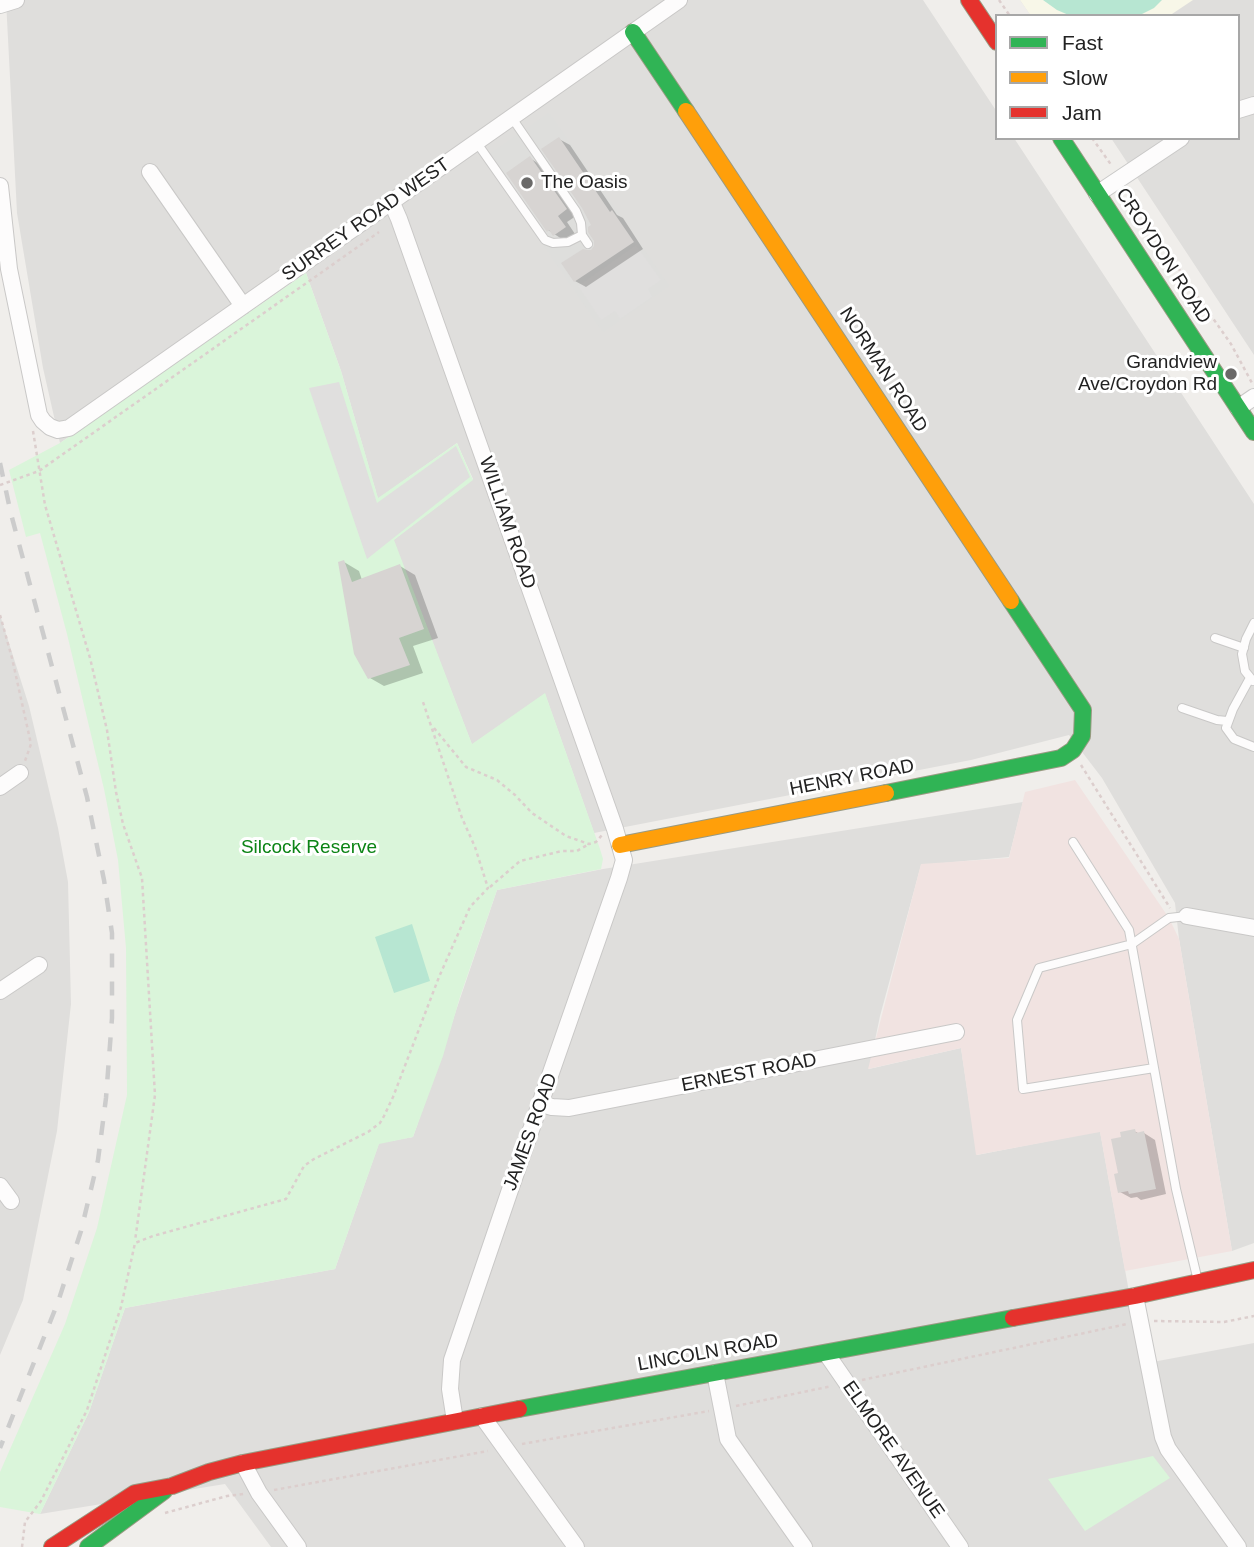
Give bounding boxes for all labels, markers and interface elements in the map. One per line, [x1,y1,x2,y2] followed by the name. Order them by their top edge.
[995,14,1240,140] legend
[1062,31,1103,54] text: Fast
[1062,66,1108,89] text: Slow
[1062,101,1102,124] text: Jam
[278,153,454,287] street label: SURREY ROAD WEST
[541,172,628,194] place label: The Oasis
[519,175,535,191] marker: The Oasis
[1111,184,1215,328] street label: CROYDON ROAD
[834,303,932,437] street label: NORMAN ROAD
[1078,352,1217,396] place label: Grandview Ave/Croydon Rd
[1223,366,1239,382] marker: Grandview Ave/Croydon Rd
[474,454,540,592] street label: WILLIAM ROAD
[788,755,916,801] street label: HENRY ROAD
[241,837,377,859] park label: Silcock Reserve
[679,1049,819,1097] street label: ERNEST ROAD
[499,1070,563,1194] street label: JAMES ROAD
[636,1329,780,1377] street label: LINCOLN ROAD
[837,1377,949,1523] street label: ELMORE AVENUE

